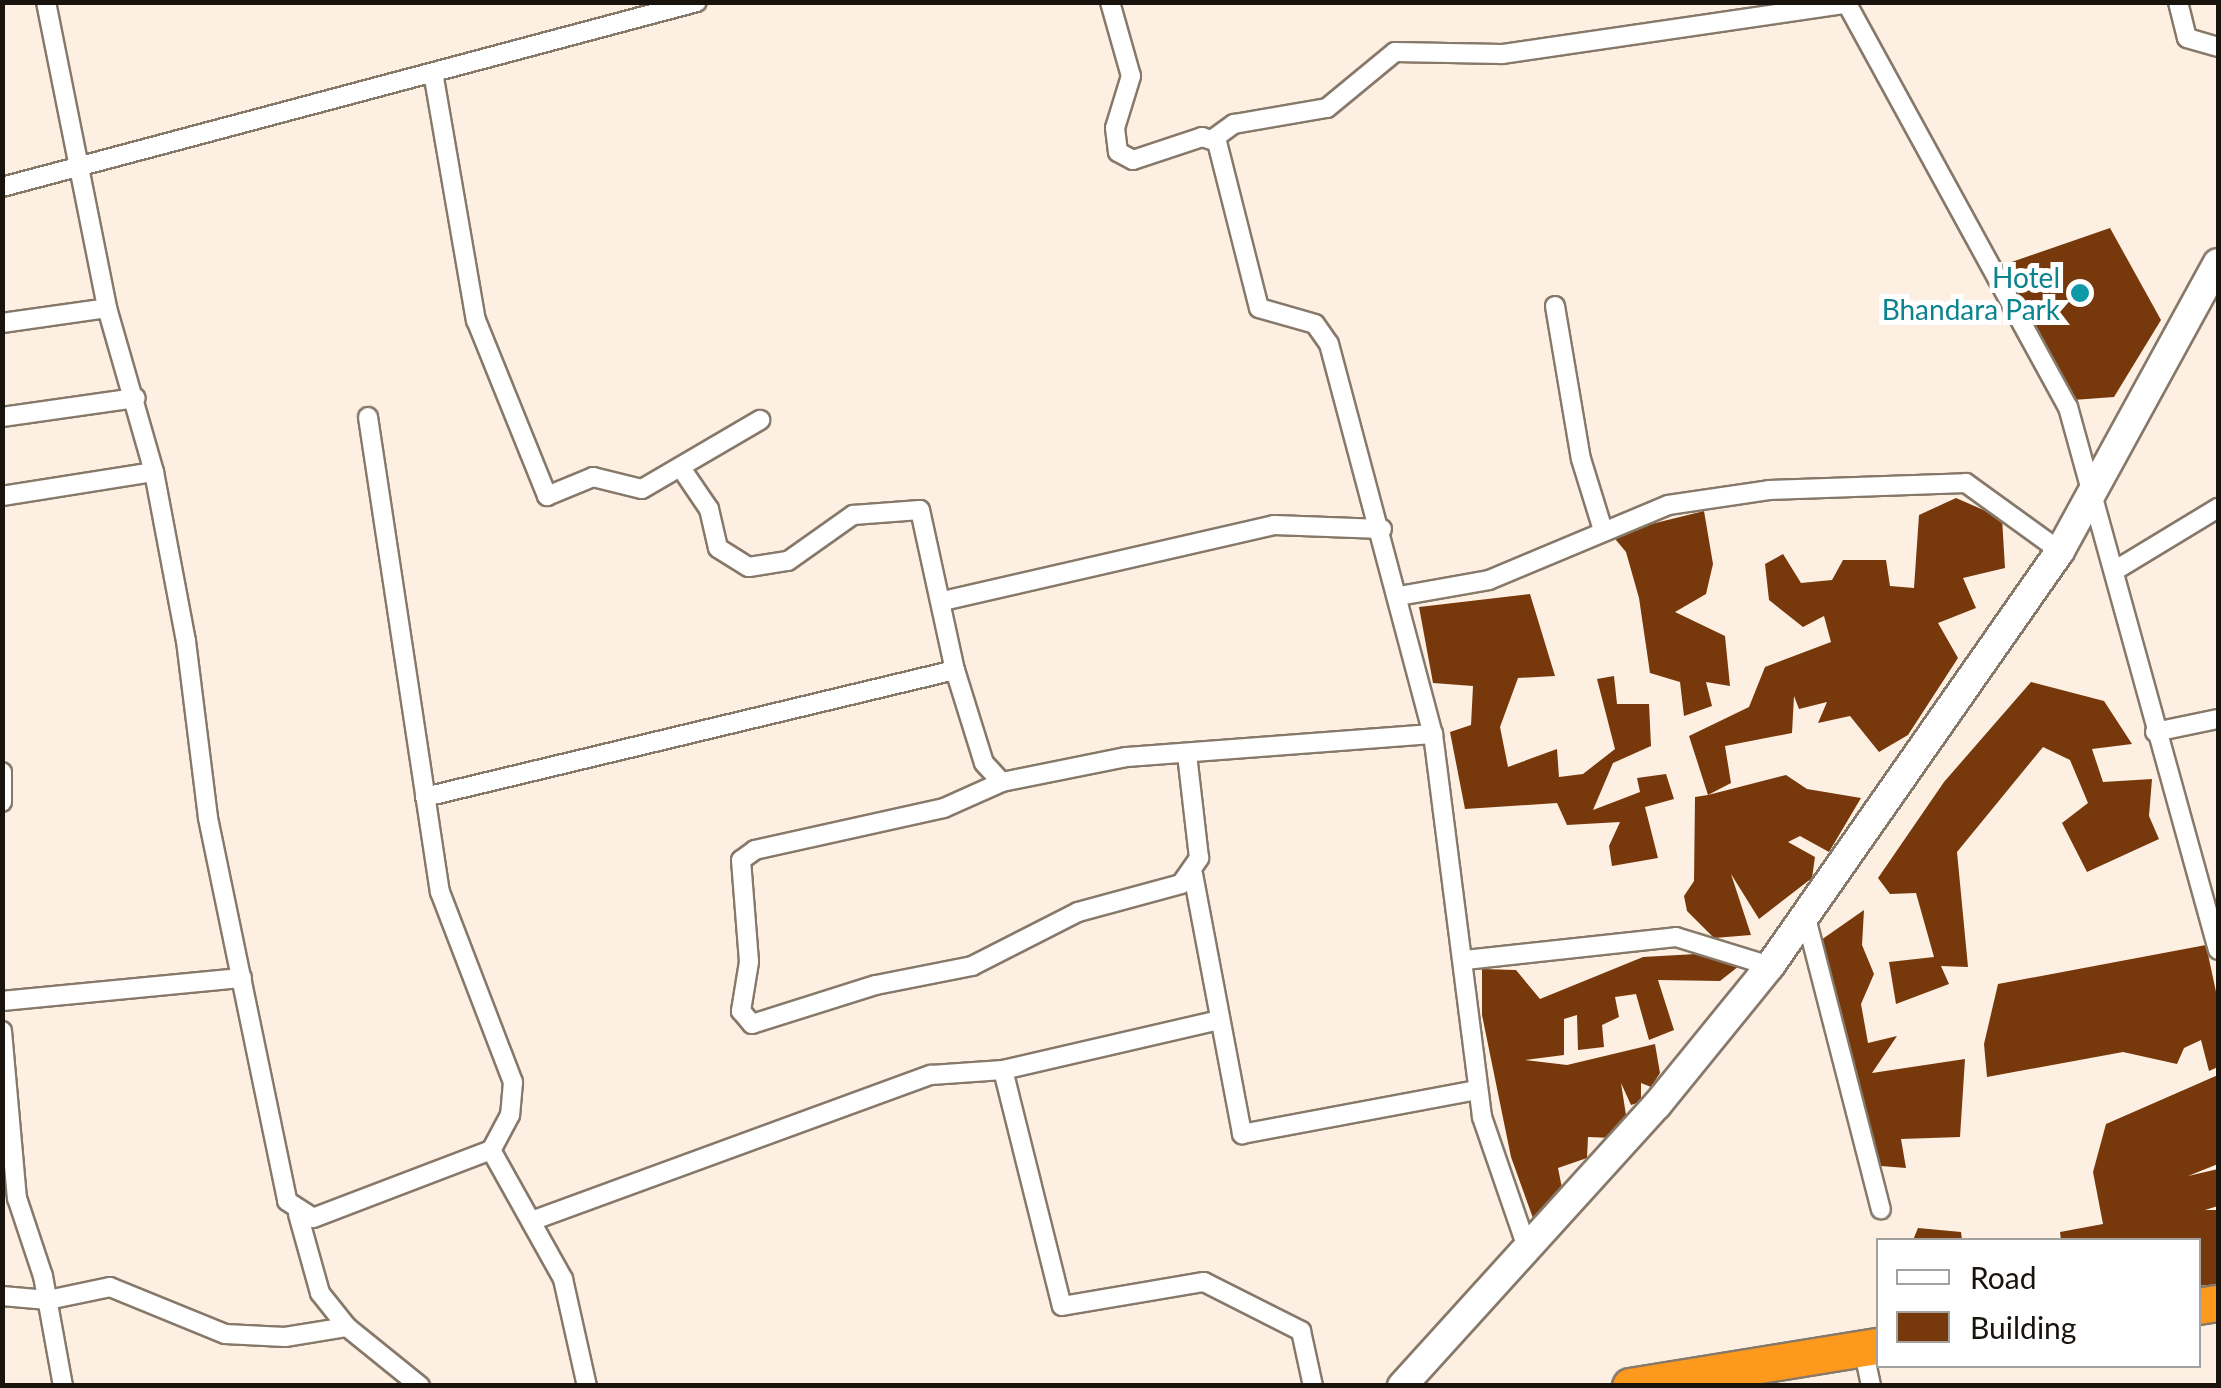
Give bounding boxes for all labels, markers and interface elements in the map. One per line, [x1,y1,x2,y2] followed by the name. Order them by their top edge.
[1882,260,2060,326] place label: Hotel Bhandara Park
[2069,282,2091,304] marker: Hotel Bhandara Park
[1876,1238,2201,1368] legend
[1970,1259,2037,1295] text: Road
[1970,1309,2076,1345] text: Building

